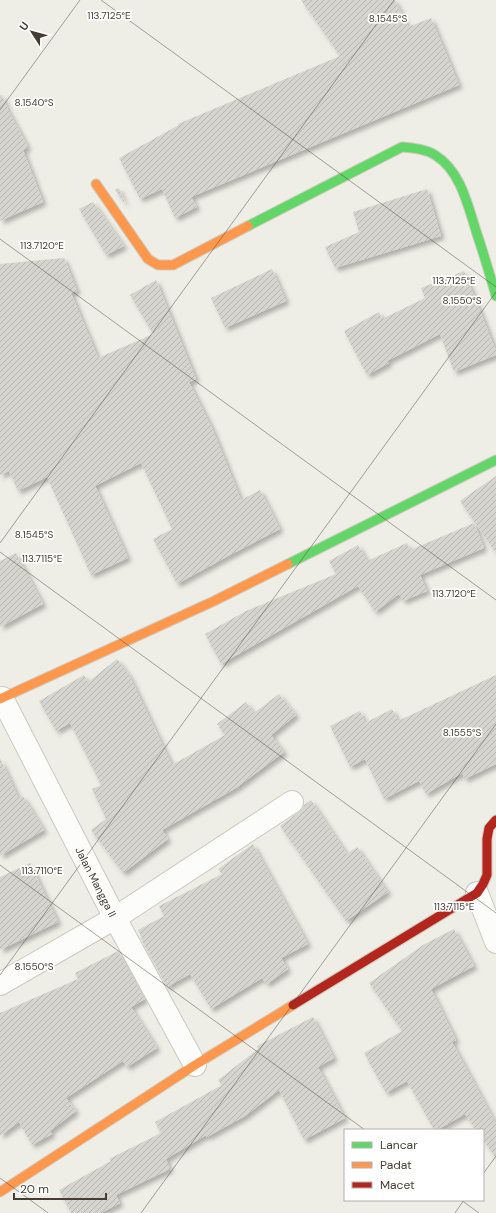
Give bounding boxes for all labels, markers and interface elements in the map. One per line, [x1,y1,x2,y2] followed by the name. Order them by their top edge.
[87,9,131,22] text: 113.7125°E
[12,12,52,52] north arrow
[369,12,407,25] text: 8.1545°S
[16,19,32,33] text: U
[14,96,54,109] text: 8.1540°S
[20,239,64,252] text: 113.7120°E
[432,274,476,287] text: 113.7125°E
[442,294,482,307] text: 8.1550°S
[15,528,53,541] text: 8.1545°S
[22,552,63,565] text: 113.7115°E
[432,587,476,600] text: 113.7120°E
[443,726,481,739] text: 8.1555°S
[72,844,120,920] street label: Jalan Mangga II
[21,864,63,877] text: 113.7110°E
[434,900,475,913] text: 113.7115°E
[14,960,54,973] text: 8.1550°S
[344,1129,484,1201] legend
[380,1137,418,1153] text: Lancar
[380,1157,412,1173] text: Padat
[14,1175,106,1201] scale bar
[380,1177,415,1193] text: Macet
[20,1181,49,1197] text: 20 m

